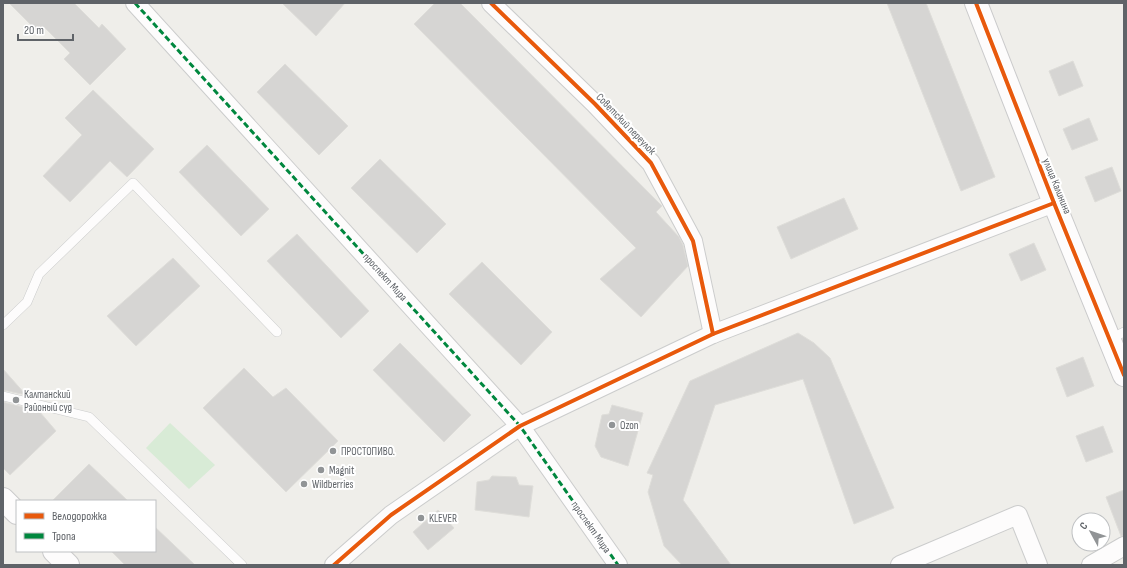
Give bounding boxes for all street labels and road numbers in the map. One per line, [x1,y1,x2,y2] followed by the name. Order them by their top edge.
[593,91,659,158] street label: Советский переулок
[1040,156,1074,216] street label: улица Калинина
[360,250,410,304] street label: проспект Мира
[568,499,614,555] street label: проспект Мира

